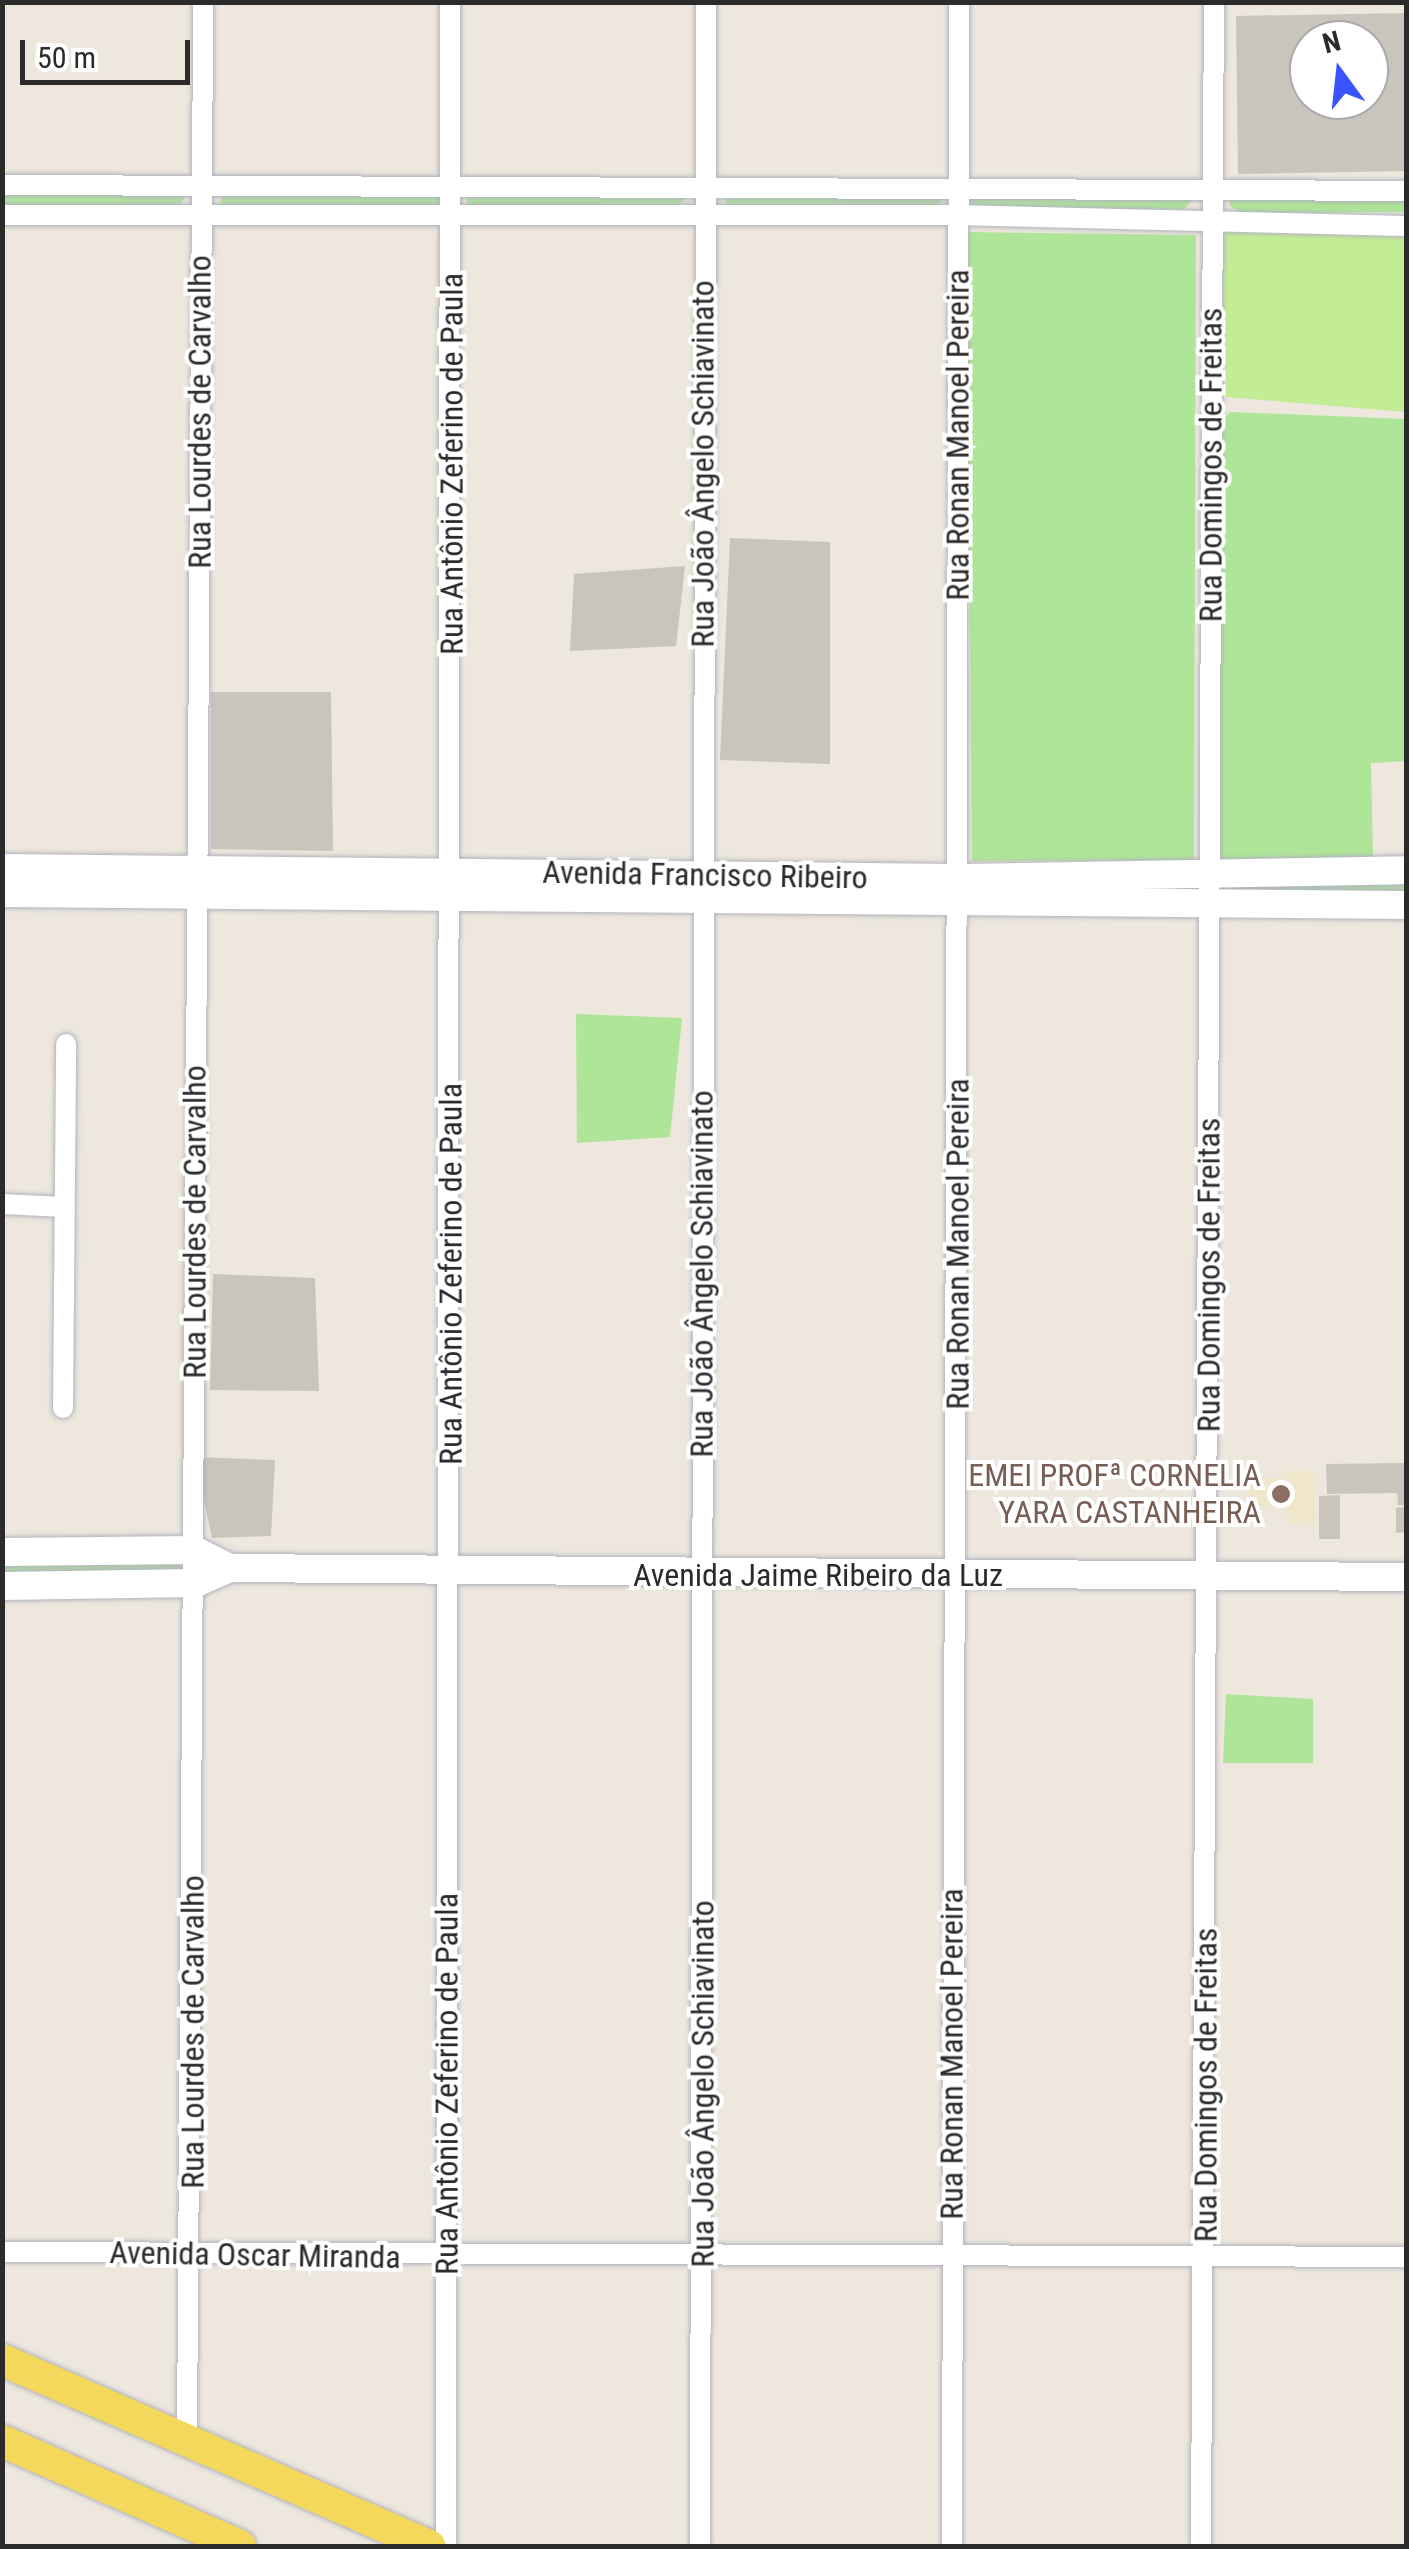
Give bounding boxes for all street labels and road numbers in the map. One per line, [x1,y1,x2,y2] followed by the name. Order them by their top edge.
[181,255,219,569] street label: Rua Lourdes de Carvalho
[939,269,977,601] street label: Rua Ronan Manoel Pereira
[433,273,471,655] street label: Rua Antônio Zeferino de Paula
[684,280,722,648] street label: Rua João Ângelo Schiavinato
[1192,308,1230,622] street label: Rua Domingos de Freitas
[542,853,868,897] street label: Avenida Francisco Ribeiro
[176,1065,214,1379] street label: Rua Lourdes de Carvalho
[939,1078,977,1410] street label: Rua Ronan Manoel Pereira
[432,1083,470,1465] street label: Rua Antônio Zeferino de Paula
[683,1090,721,1458] street label: Rua João Ângelo Schiavinato
[1190,1118,1228,1432] street label: Rua Domingos de Freitas
[633,1556,1003,1594] street label: Avenida Jaime Ribeiro da Luz
[174,1875,212,2189] street label: Rua Lourdes de Carvalho
[933,1888,971,2220] street label: Rua Ronan Manoel Pereira
[428,1893,466,2275] street label: Rua Antônio Zeferino de Paula
[684,1900,722,2268] street label: Rua João Ângelo Schiavinato
[1187,1928,1225,2242] street label: Rua Domingos de Freitas
[109,2233,401,2277] street label: Avenida Oscar Miranda

